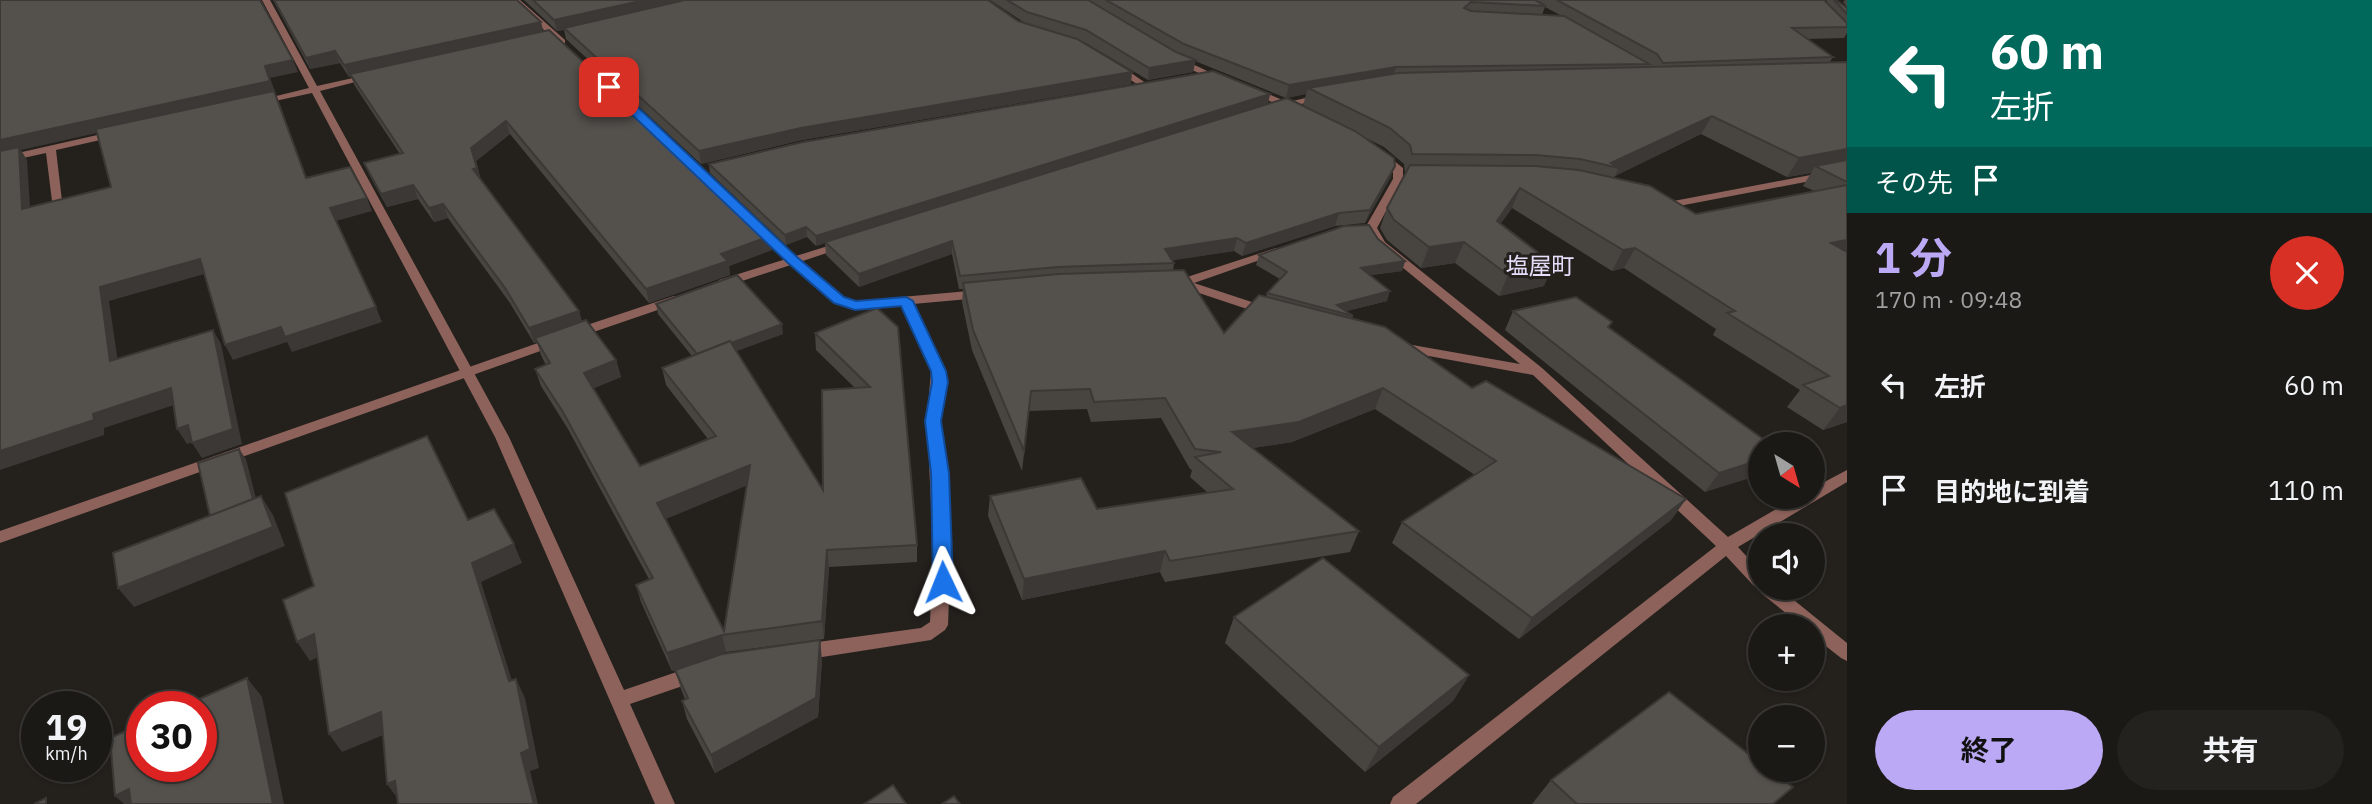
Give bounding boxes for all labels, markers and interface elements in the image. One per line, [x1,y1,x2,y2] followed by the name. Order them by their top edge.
[1990,19,2104,82] text: 60 m
[1875,28,1966,119] icon: left
[579,57,639,117] pin
[590,68,628,106] icon: arrive
[1990,85,2054,127] text: 左折
[1967,161,2005,199] icon: arrive
[1875,165,1953,199] text: その先
[1875,230,1952,285] text: 1 分
[2270,236,2344,310] button: close
[1506,250,1575,280] district label: 塩屋町
[1875,284,2022,314] text: 170 m · 09:48
[1875,366,1913,404] icon: left
[2284,368,2344,402] text: 60 m
[1934,369,1986,403] text: 左折
[1748,432,1825,509] north arrow
[1748,432,1825,782] map controls
[1875,471,1913,509] icon: arrive
[2268,473,2344,507] text: 110 m
[1934,474,2090,508] text: 目的地に到着
[1748,523,1825,600] button: sound
[906,545,980,619] position arrow
[1748,614,1825,691] button: +
[126,691,217,782] speed limit sign: 30
[45,704,88,750] text: 19
[1748,705,1825,782] button: −
[1875,710,2103,790] button: 終了
[2117,710,2344,790] button: 共有
[45,742,88,765] text: km/h

